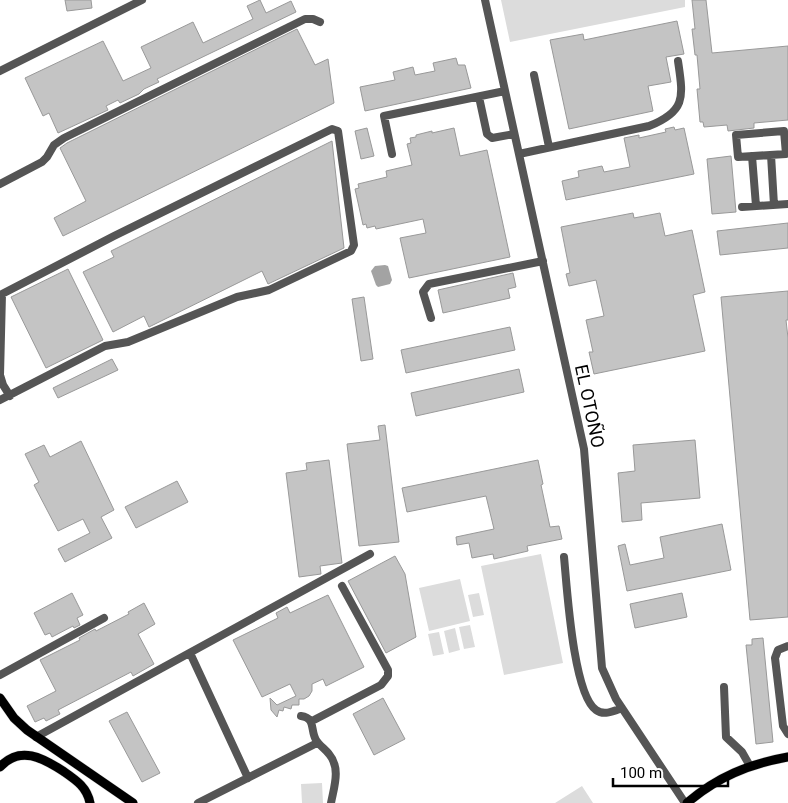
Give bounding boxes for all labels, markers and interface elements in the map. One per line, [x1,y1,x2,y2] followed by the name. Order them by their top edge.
[571,362,609,450] street label: EL OTOÑO
[613,756,728,788] scale bar
[620,764,662,782] text: 100 m

